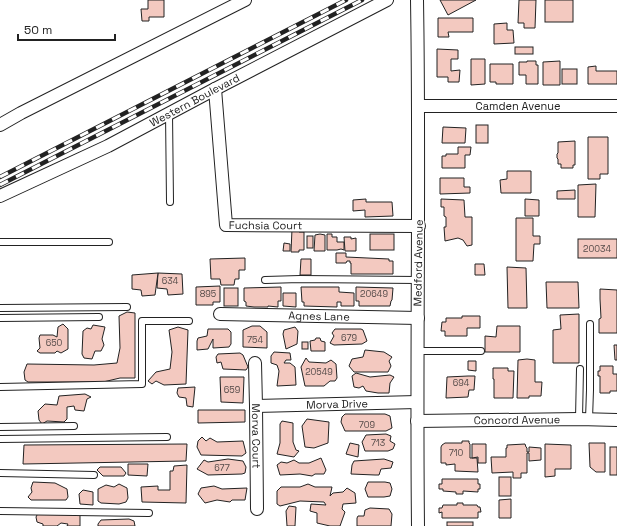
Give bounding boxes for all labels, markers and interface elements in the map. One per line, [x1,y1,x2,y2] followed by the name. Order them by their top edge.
[18,16,115,42] scale bar
[24,22,52,38] text: 50 m
[147,71,242,130] street label: Western Boulevard
[476,99,560,113] street label: Camden Avenue
[229,218,302,232] street label: Fuchsia Court
[410,219,426,307] street label: Medford Avenue
[583,243,611,255] house number: 20034
[162,275,179,287] house number: 634
[200,288,216,300] house number: 895
[360,288,388,300] house number: 20649
[288,308,350,324] street label: Agnes Lane
[341,332,357,344] house number: 679
[247,334,263,346] house number: 754
[46,337,63,349] house number: 650
[305,366,333,378] house number: 20549
[453,377,470,389] house number: 694
[224,384,240,396] house number: 659
[306,396,368,412] street label: Morva Drive
[249,403,264,469] street label: Morva Court
[474,412,560,427] street label: Concord Avenue
[359,419,375,431] house number: 709
[371,437,385,449] house number: 713
[449,447,463,459] house number: 710
[214,462,230,474] house number: 677

